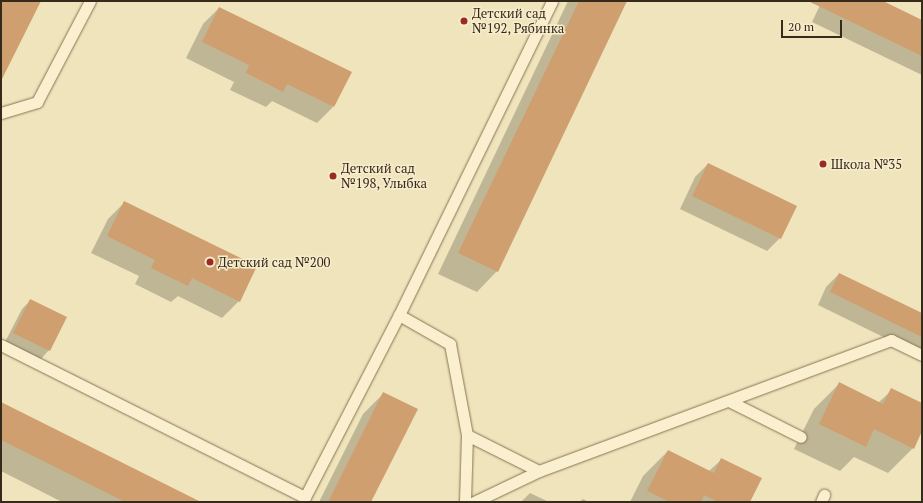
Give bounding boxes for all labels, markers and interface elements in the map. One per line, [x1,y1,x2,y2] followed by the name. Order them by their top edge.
[472,6,565,37] place label: Детский сад №192, Рябинка
[783,12,844,38] scale bar
[459,16,469,26] marker: Детский сад №192, Рябинка
[788,19,814,34] text: 20 m
[831,156,902,172] place label: Школа №35
[818,159,828,169] marker: Школа №35
[341,161,428,192] place label: Детский сад №198, Улыбка
[328,171,338,181] marker: Детский сад №198, Улыбка
[218,254,331,270] place label: Детский сад №200
[205,257,215,267] marker: Детский сад №200

